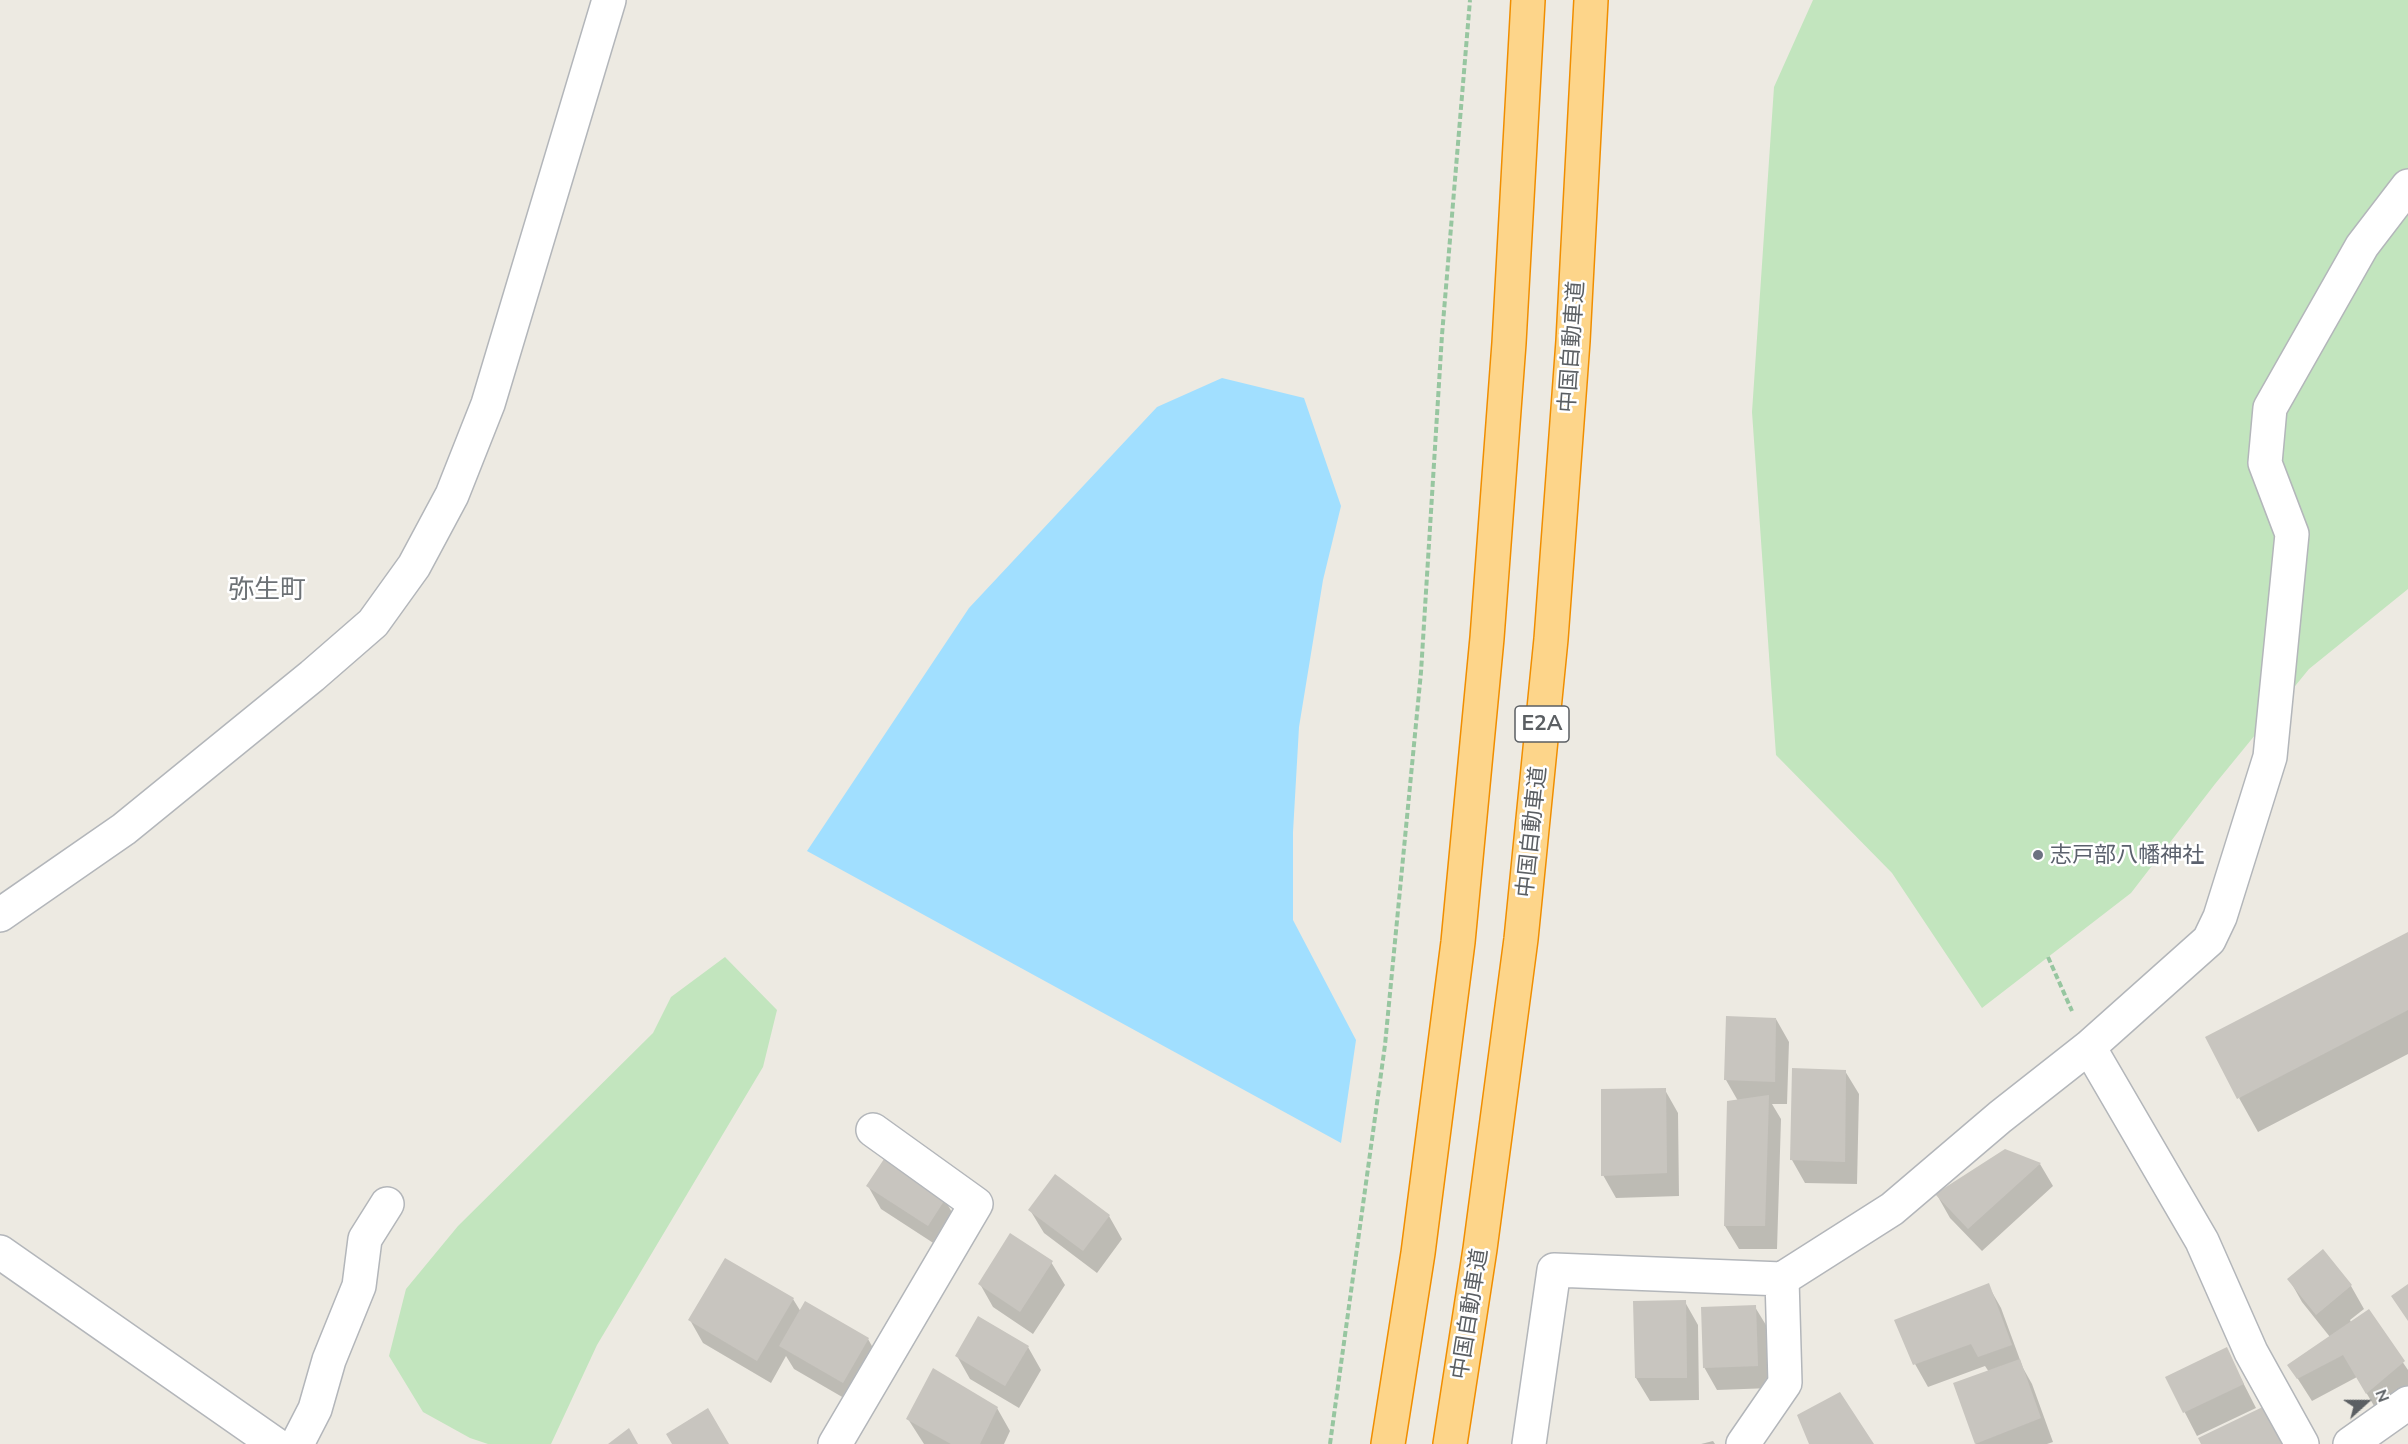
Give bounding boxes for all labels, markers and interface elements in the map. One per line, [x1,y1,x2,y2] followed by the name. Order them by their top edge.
[1554,280,1590,414] street label: 中国自動車道
[228,574,306,606] district label: 弥生町
[1515,706,1569,742] road number: E2A
[1512,765,1552,899] street label: 中国自動車道
[2050,842,2204,868] place label: 志戸部八幡神社
[2031,848,2045,862] marker: 志戸部八幡神社
[1447,1247,1493,1381] street label: 中国自動車道
[2336,1372,2396,1432] north arrow
[2371,1386,2394,1405] text: N

